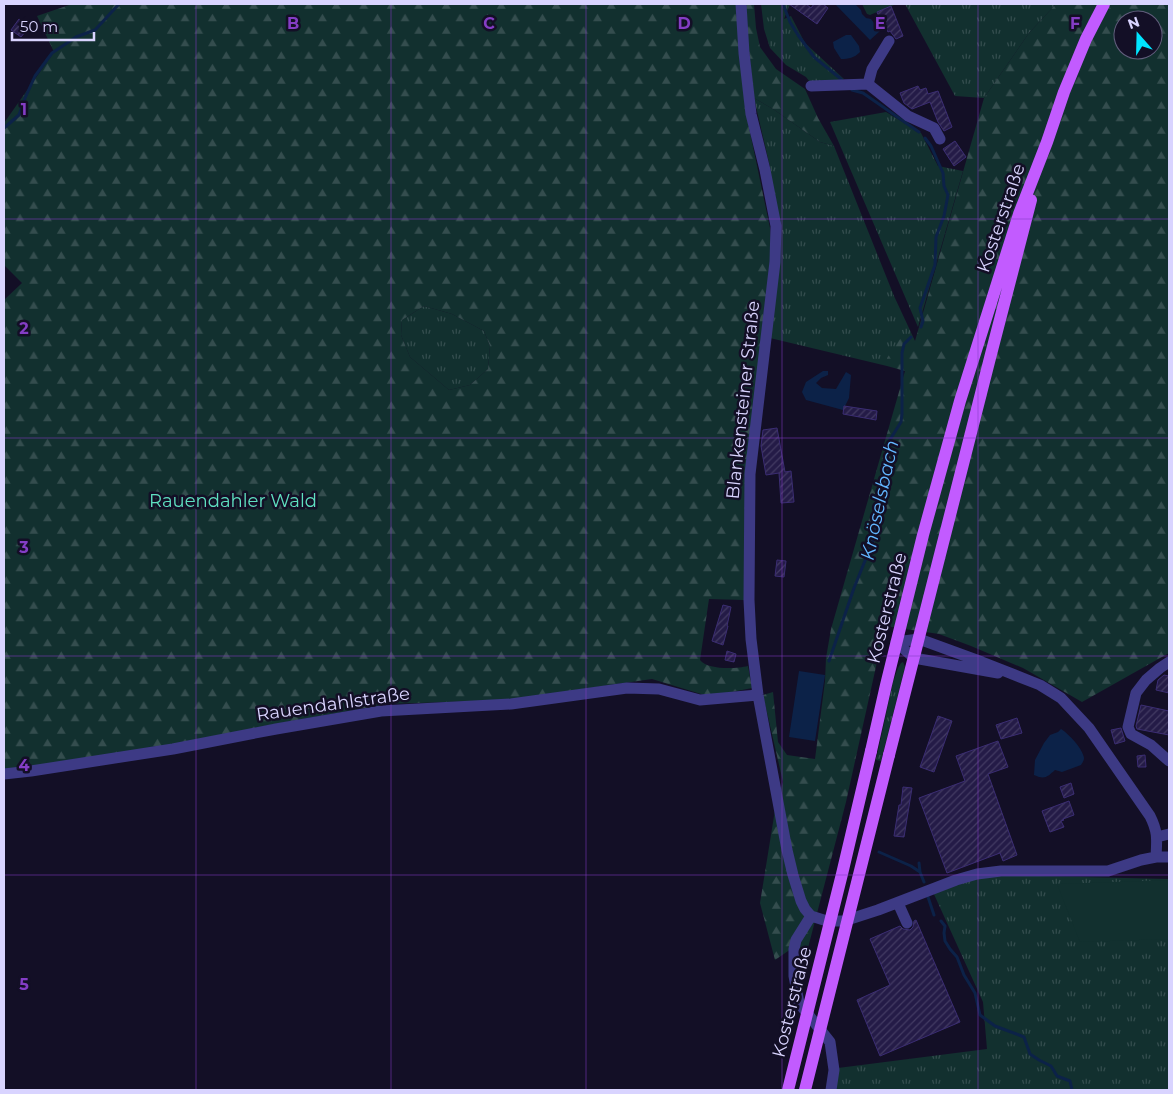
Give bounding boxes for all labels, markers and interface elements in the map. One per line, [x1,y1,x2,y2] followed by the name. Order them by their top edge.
[12,10,95,42] scale bar
[1113,10,1163,60] north arrow
[1125,12,1142,33] text: N
[287,14,299,33] text: B
[483,14,495,33] text: C
[677,14,691,33] text: D
[875,14,885,33] text: E
[1070,14,1080,33] text: F
[20,17,58,36] text: 50 m
[21,100,27,119] text: 1
[972,161,1030,275] street label: Kosterstraße
[722,300,764,500] street label: Blankensteiner Straße
[19,319,29,338] text: 2
[856,438,903,562] water label: Knöselsbach
[149,490,317,512] park label: Rauendahler Wald
[18,538,29,557] text: 3
[863,550,911,666] street label: Kosterstraße
[255,682,411,726] street label: Rauendahlstraße
[18,756,30,775] text: 4
[768,944,816,1060] street label: Kosterstraße
[19,975,29,994] text: 5

